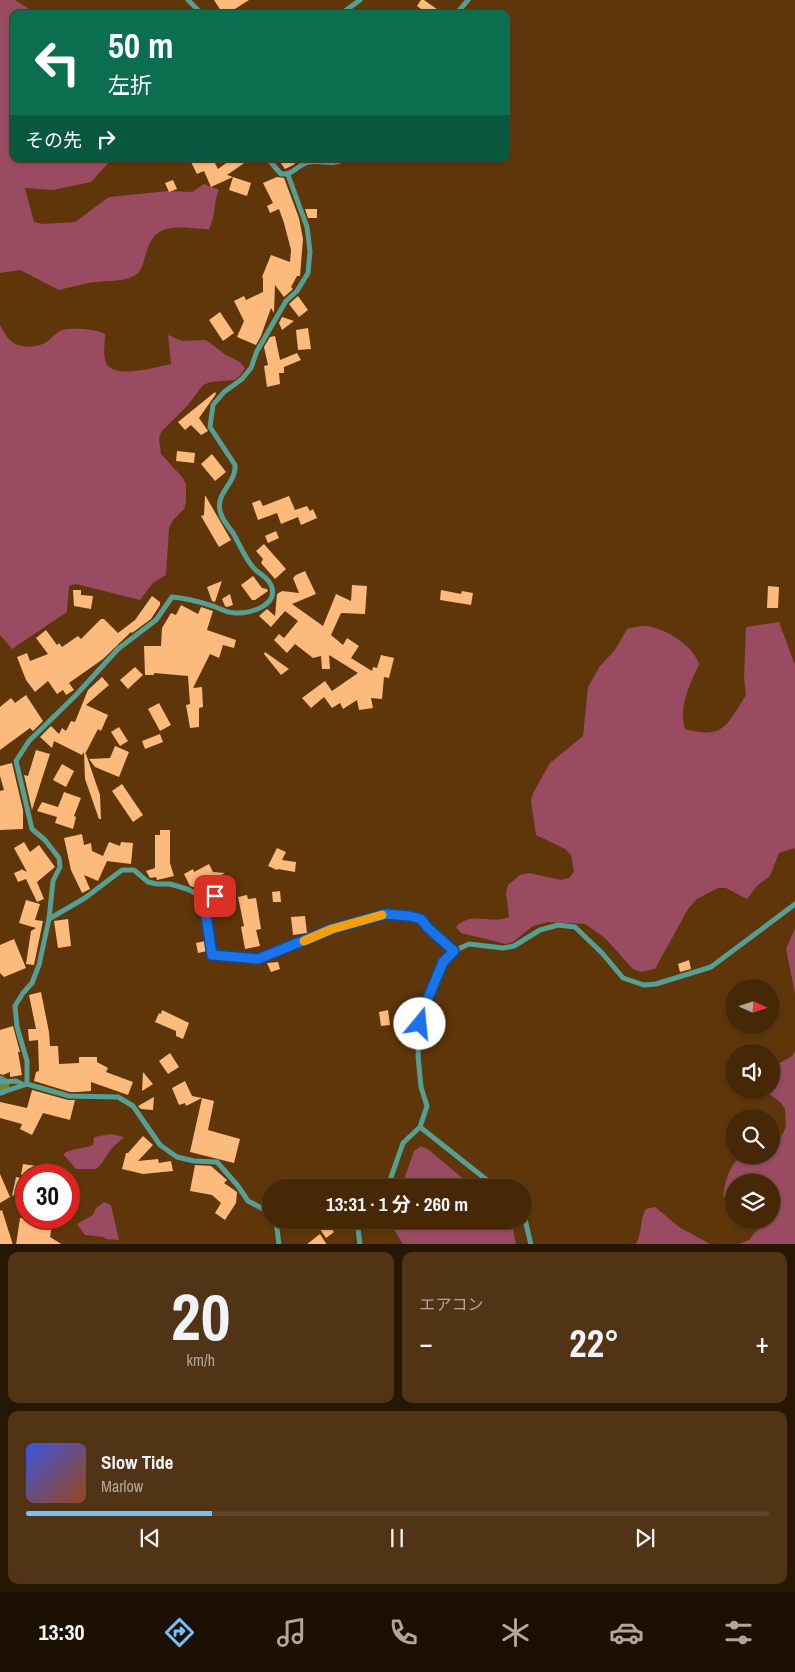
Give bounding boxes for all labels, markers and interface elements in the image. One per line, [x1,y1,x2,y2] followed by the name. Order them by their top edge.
[108,22,173,69] text: 50 m
[25,30,90,95] icon: left
[108,70,152,100] text: 左折
[92,125,120,153] icon: right
[25,127,82,153] text: その先
[194,875,236,917] pin
[201,882,229,910] icon: arrive
[725,979,780,1034] north arrow
[725,979,780,1229] map controls
[393,997,445,1049] position arrow
[725,1044,780,1099] button: sound
[725,1109,780,1164] button: search
[15,1164,80,1229] speed limit sign: 30
[725,1174,780,1229] button: layers
[326,1191,468,1217] text: 13:31 · 1 分 · 260 m
[171,1273,230,1360] text: 20
[420,1293,484,1315] text: エアコン
[569,1318,619,1369] text: 22°
[420,1324,433,1362] text: −
[756,1324,769,1362] text: +
[187,1349,215,1371] text: km/h
[101,1449,173,1475] text: Slow Tide
[101,1475,143,1497] text: Marlow
[136,1524,164,1552] icon: previous
[383,1524,411,1552] icon: pause
[631,1524,659,1552] icon: next
[162,1615,197,1650] icon: directions
[274,1615,309,1650] icon: music
[386,1615,421,1650] icon: phone
[498,1615,533,1650] icon: climate
[609,1615,644,1650] icon: car
[721,1615,756,1650] icon: filters
[38,1617,85,1647] text: 13:30

